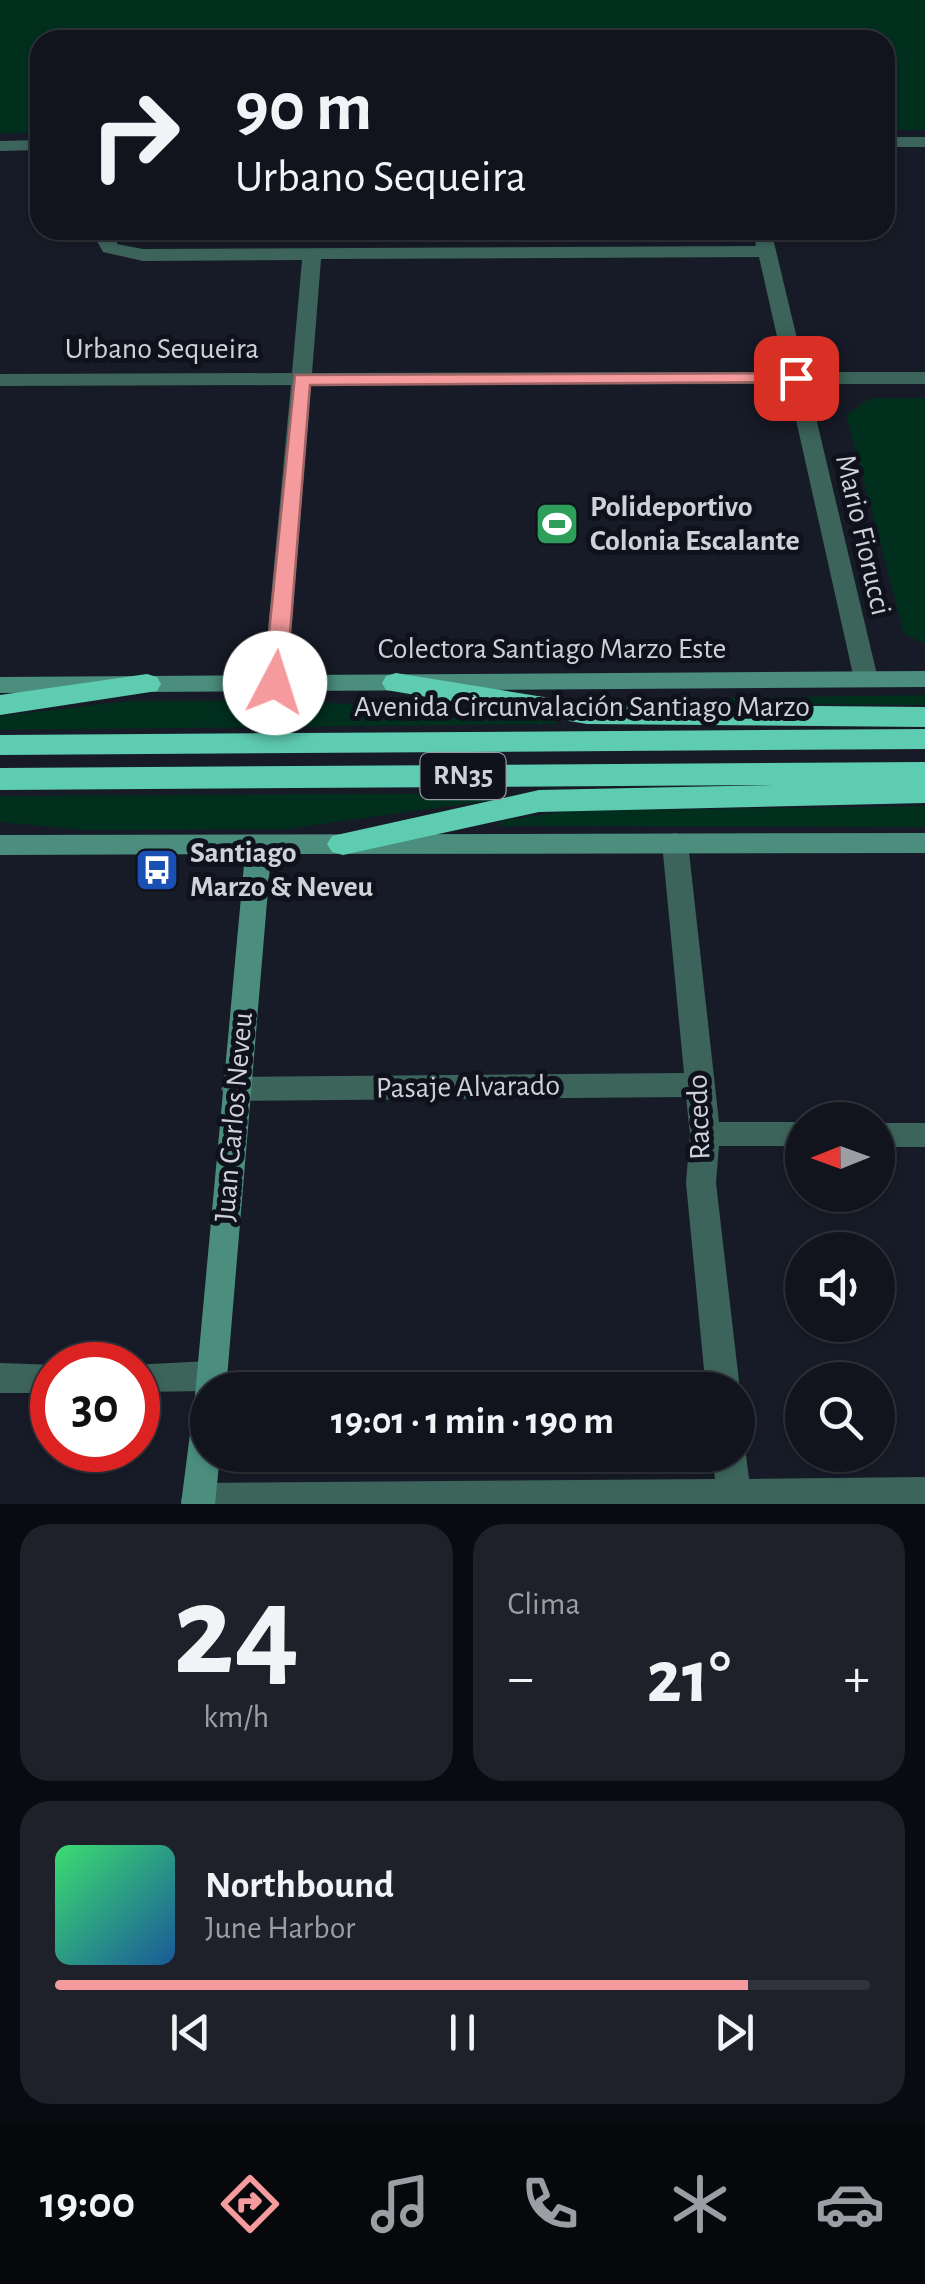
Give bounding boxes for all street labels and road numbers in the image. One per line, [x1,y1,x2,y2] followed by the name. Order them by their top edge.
[65,334,259,364] street label: Urbano Sequeira
[830,452,896,618] street label: Mario Fiorucci
[378,634,726,664] street label: Colectora Santiago Marzo Este
[354,692,810,722] street label: Avenida Circunvalación Santiago Marzo
[420,753,506,799] road number: RN35
[210,1011,258,1223] street label: Juan Carlos Neveu
[376,1070,560,1104] street label: Pasaje Alvarado
[683,1074,715,1160] street label: Racedo

